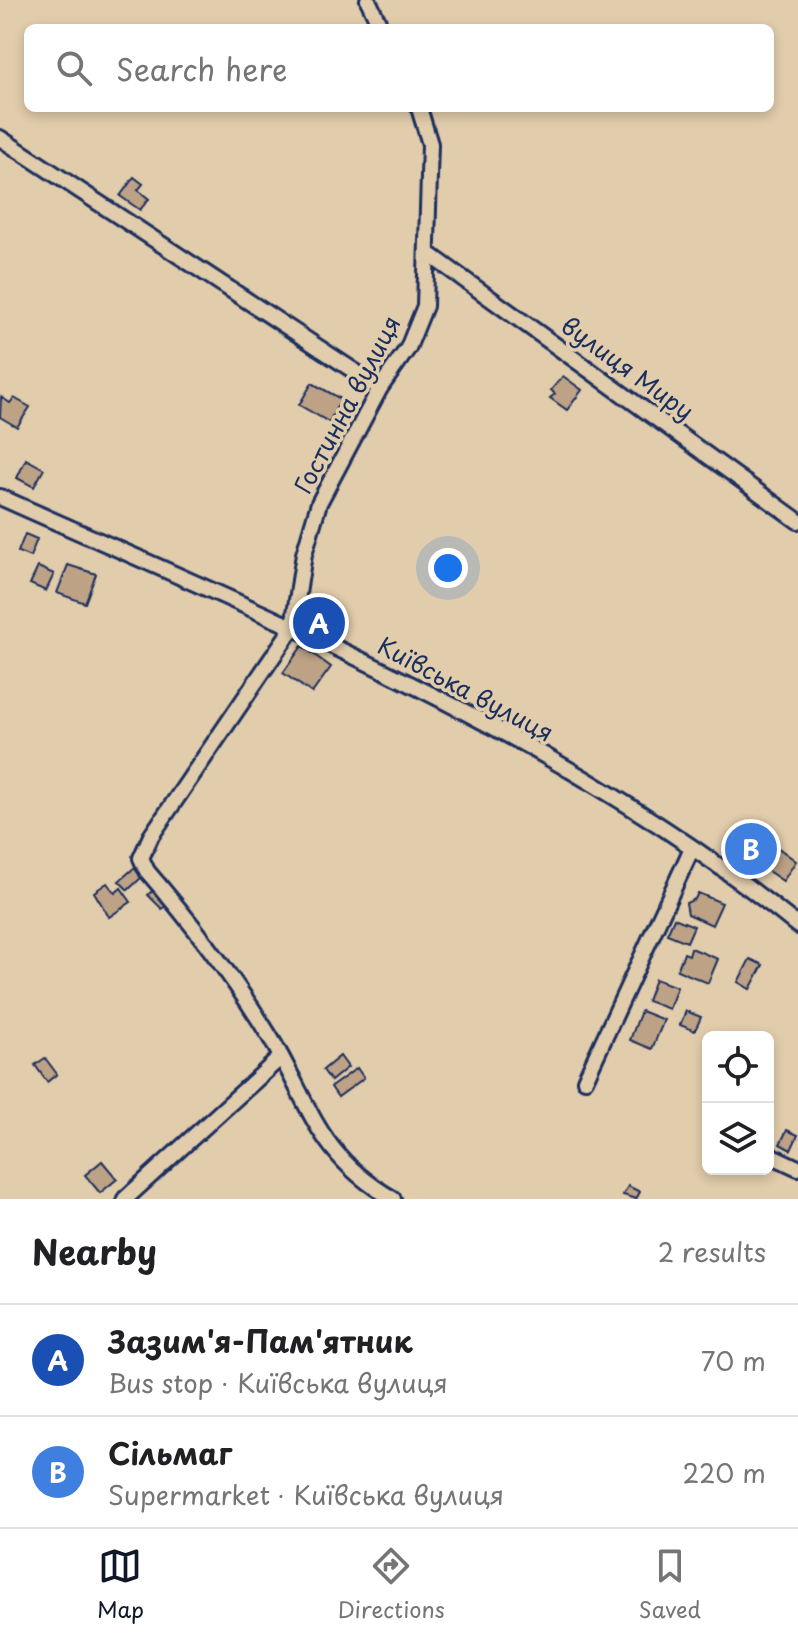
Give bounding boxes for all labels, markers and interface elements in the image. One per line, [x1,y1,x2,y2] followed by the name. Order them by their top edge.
[24,24,774,112] search box
[52,46,96,90] icon: search
[116,46,288,91] text: Search here
[554,307,702,428] street label: вулиця Миру
[284,309,408,499] street label: Гостинна вулиця
[428,548,468,588] your location
[293,593,345,653] pin: A
[372,627,560,750] street label: Київська вулиця
[725,819,777,879] pin: B
[702,1031,774,1175] map controls
[702,1031,774,1103] button: locate
[702,1103,774,1175] button: layers
[32,1225,157,1277] text: Nearby
[658,1232,766,1271] text: 2 results
[108,1318,413,1363] text: Зазим'я-Пам'ятник
[48,1341,68,1380] text: A
[701,1341,766,1380] text: 70 m
[108,1363,448,1402] text: Bus stop · Київська вулиця
[108,1430,232,1475] text: Сільмаг
[49,1453,67,1492] text: B
[682,1453,766,1492] text: 220 m
[108,1475,504,1514] text: Supermarket · Київська вулиця
[97,1544,144,1625] tab: Map
[338,1544,445,1625] tab: Directions
[639,1544,701,1625] tab: Saved

